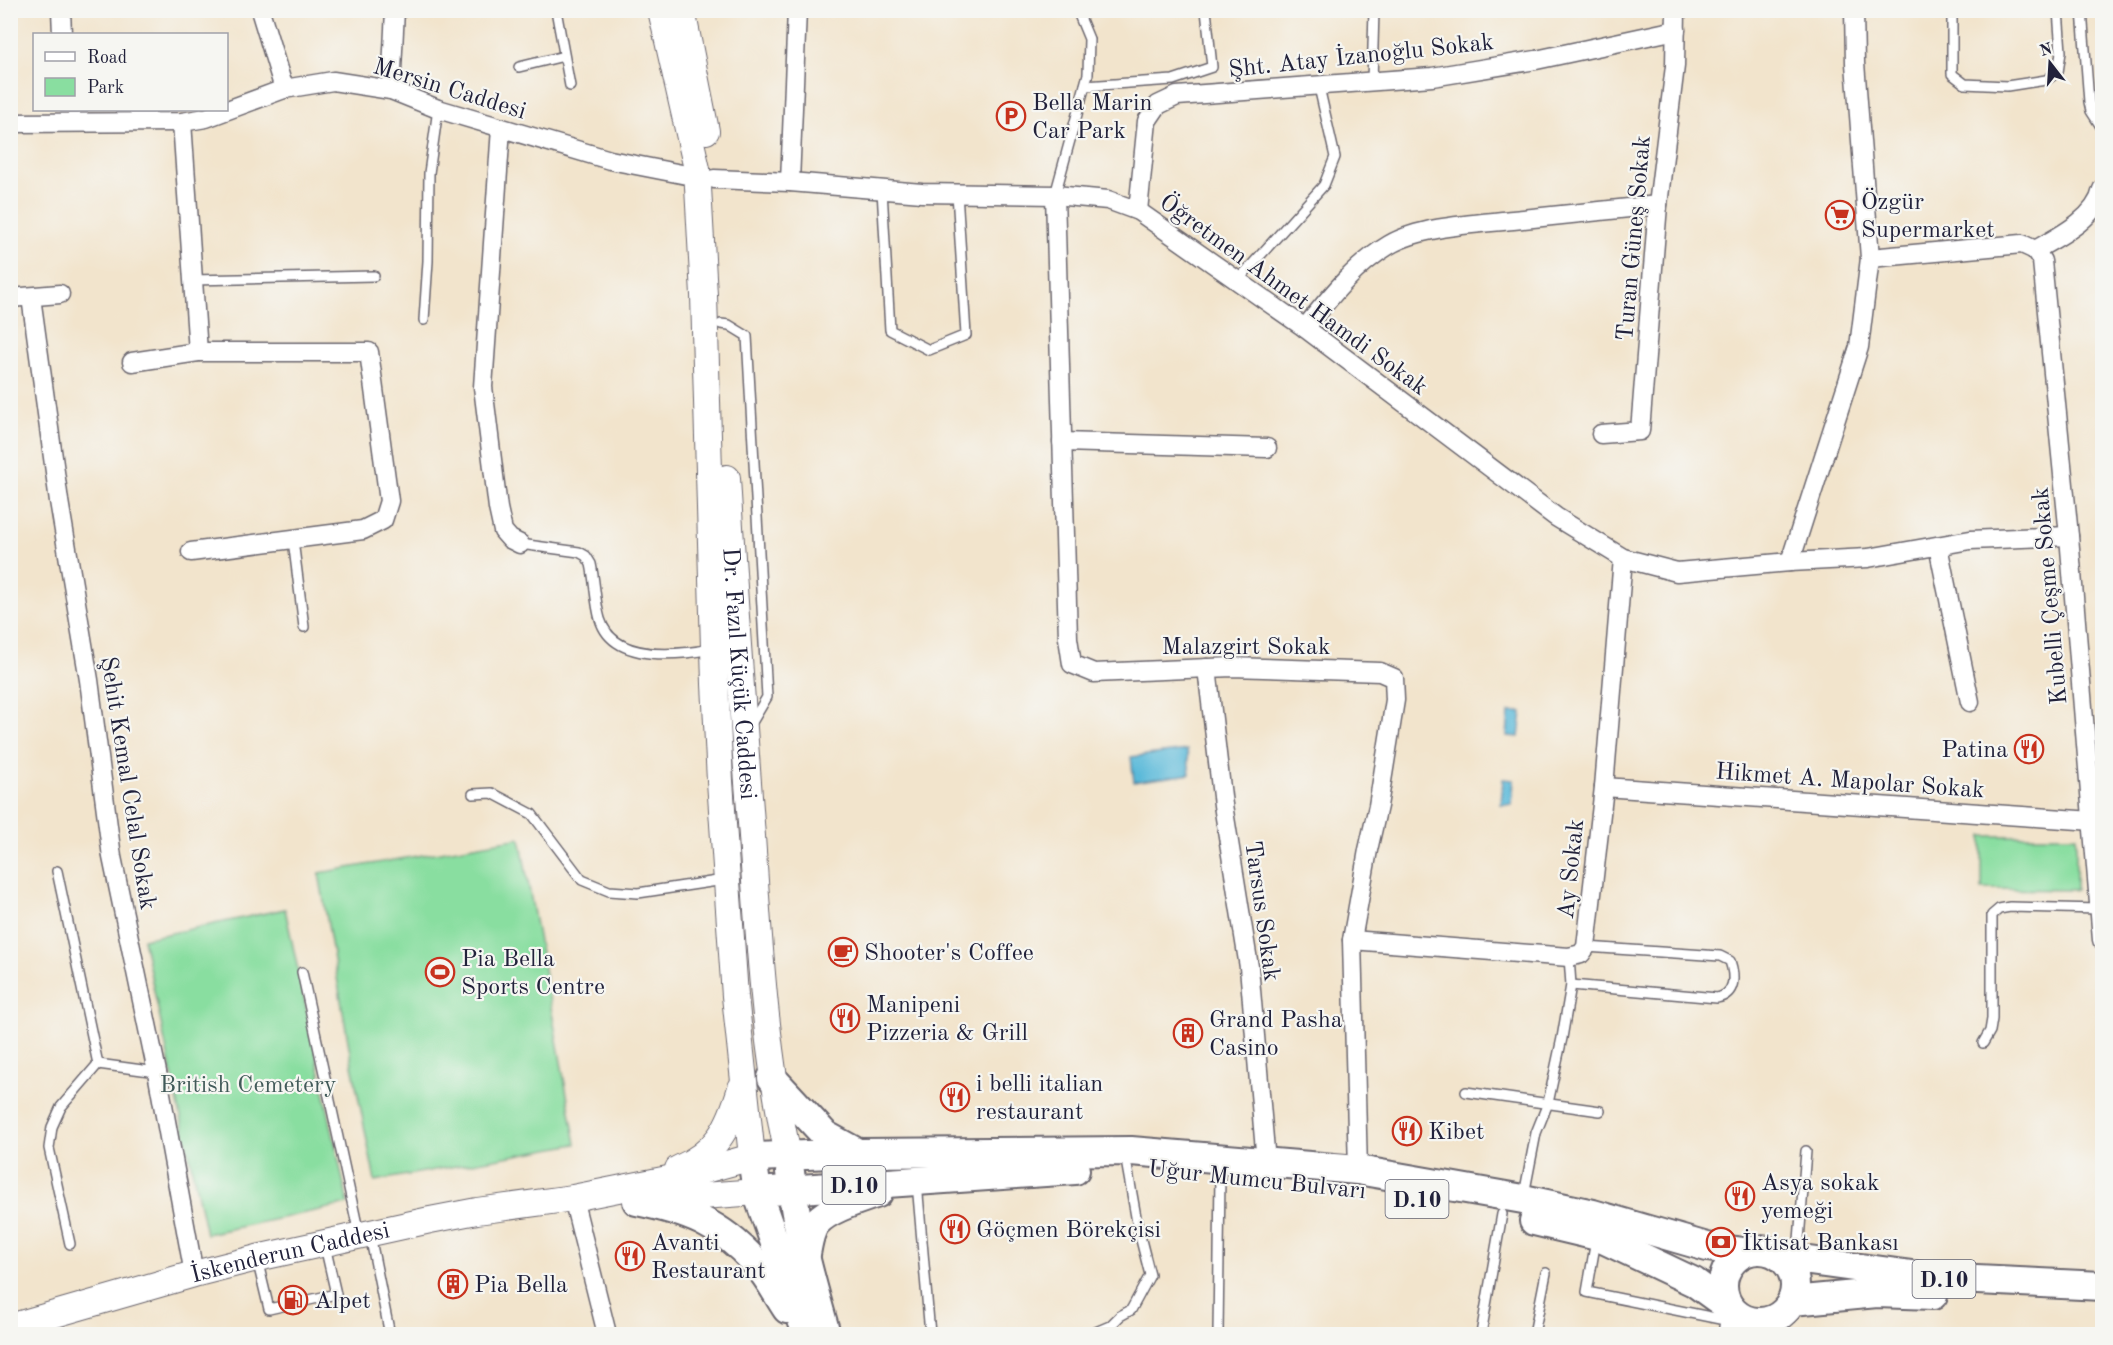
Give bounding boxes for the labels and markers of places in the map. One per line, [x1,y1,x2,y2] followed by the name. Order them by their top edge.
[1032,92,1152,144] place label: Bella Marin Car Park
[995,100,1027,132] parking icon: Bella Marin Car Park
[1861,187,1995,243] place label: Özgür Supermarket
[1824,199,1856,231] supermarket icon: Özgür Supermarket
[2013,733,2045,765] restaurant icon: Patina
[1941,739,2008,763] place label: Patina
[827,936,859,968] cafe icon: Shooter's Coffee
[864,942,1034,966] place label: Shooter's Coffee
[461,948,605,1000] place label: Pia Bella Sports Centre
[424,956,456,988] sports icon: Pia Bella Sports Centre
[866,994,1028,1046] place label: Manipeni Pizzeria & Grill
[829,1002,861,1034] restaurant icon: Manipeni Pizzeria & Grill
[1209,1009,1343,1061] place label: Grand Pasha Casino
[1172,1017,1204,1049] building icon: Grand Pasha Casino
[976,1073,1103,1125] place label: i belli italian restaurant
[939,1081,971,1113] restaurant icon: i belli italian restaurant
[1391,1115,1423,1147] restaurant icon: Kibet
[1428,1121,1484,1145] place label: Kibet
[1761,1172,1879,1224] place label: Asya sokak yemeği
[1724,1180,1756,1212] restaurant icon: Asya sokak yemeği
[939,1213,971,1245] restaurant icon: Göçmen Börekçisi
[976,1219,1161,1243] place label: Göçmen Börekçisi
[1705,1226,1737,1258] bank icon: İktisat Bankası
[1742,1229,1899,1256] place label: İktisat Bankası
[651,1232,766,1284] place label: Avanti Restaurant
[614,1240,646,1272] restaurant icon: Avanti Restaurant
[437,1268,469,1300] building icon: Pia Bella
[474,1274,568,1298] place label: Pia Bella
[277,1284,309,1316] fuel station icon: Alpet
[314,1290,371,1314] place label: Alpet

